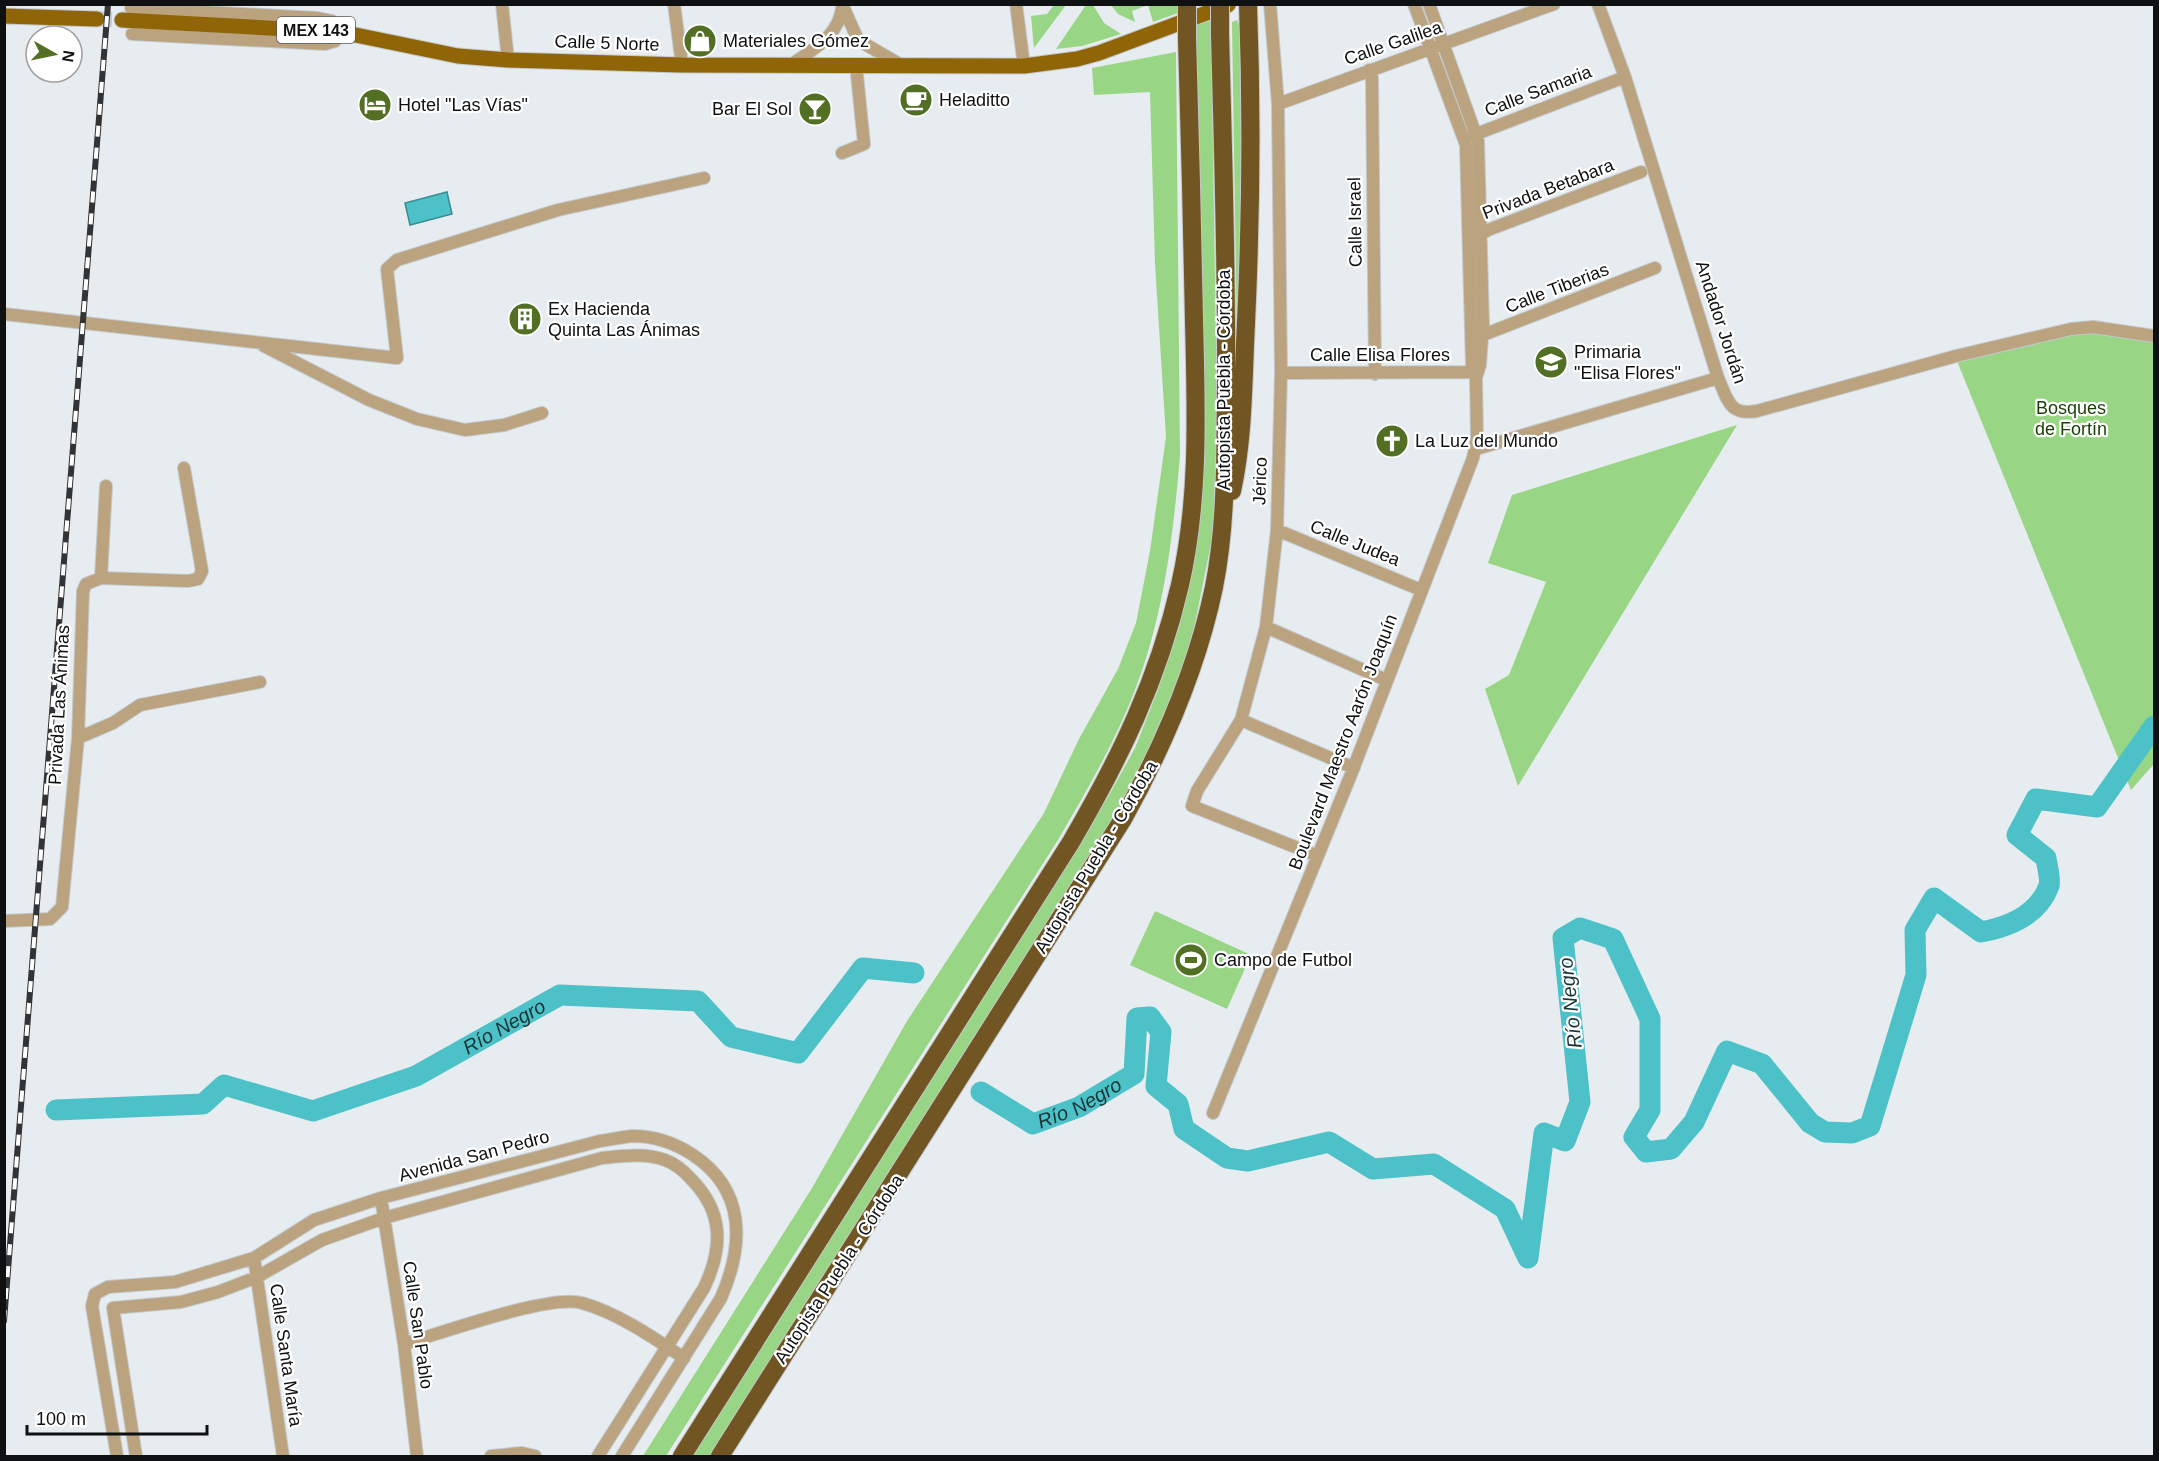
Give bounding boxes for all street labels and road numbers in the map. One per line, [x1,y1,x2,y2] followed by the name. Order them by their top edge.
[277,17,355,43] road number: MEX 143
[1341,17,1445,69] street label: Calle Galilea
[554,31,660,55] street label: Calle 5 Norte
[1482,61,1595,121] street label: Calle Samaria
[1479,154,1617,223] street label: Privada Betabara
[1344,177,1366,267] street label: Calle Israel
[1692,258,1750,386] street label: Andador Jordán
[1503,259,1611,317] street label: Calle Tiberias
[1214,268,1234,491] street label: Autopista Puebla - Córdoba
[1310,345,1450,365] street label: Calle Elisa Flores
[1249,457,1271,505] street label: Jérico
[1307,516,1404,570] street label: Calle Judea
[1285,611,1401,873] street label: Boulevard Maestro Aarón Joaquín
[45,625,73,785] street label: Privada Las Ánimas
[1030,756,1162,957] street label: Autopista Puebla - Córdoba
[397,1126,551,1186] street label: Avenida San Pedro
[770,1170,908,1367] street label: Autopista Puebla - Córdoba
[399,1260,437,1390] street label: Calle San Pablo
[266,1282,306,1429] street label: Calle Santa María

